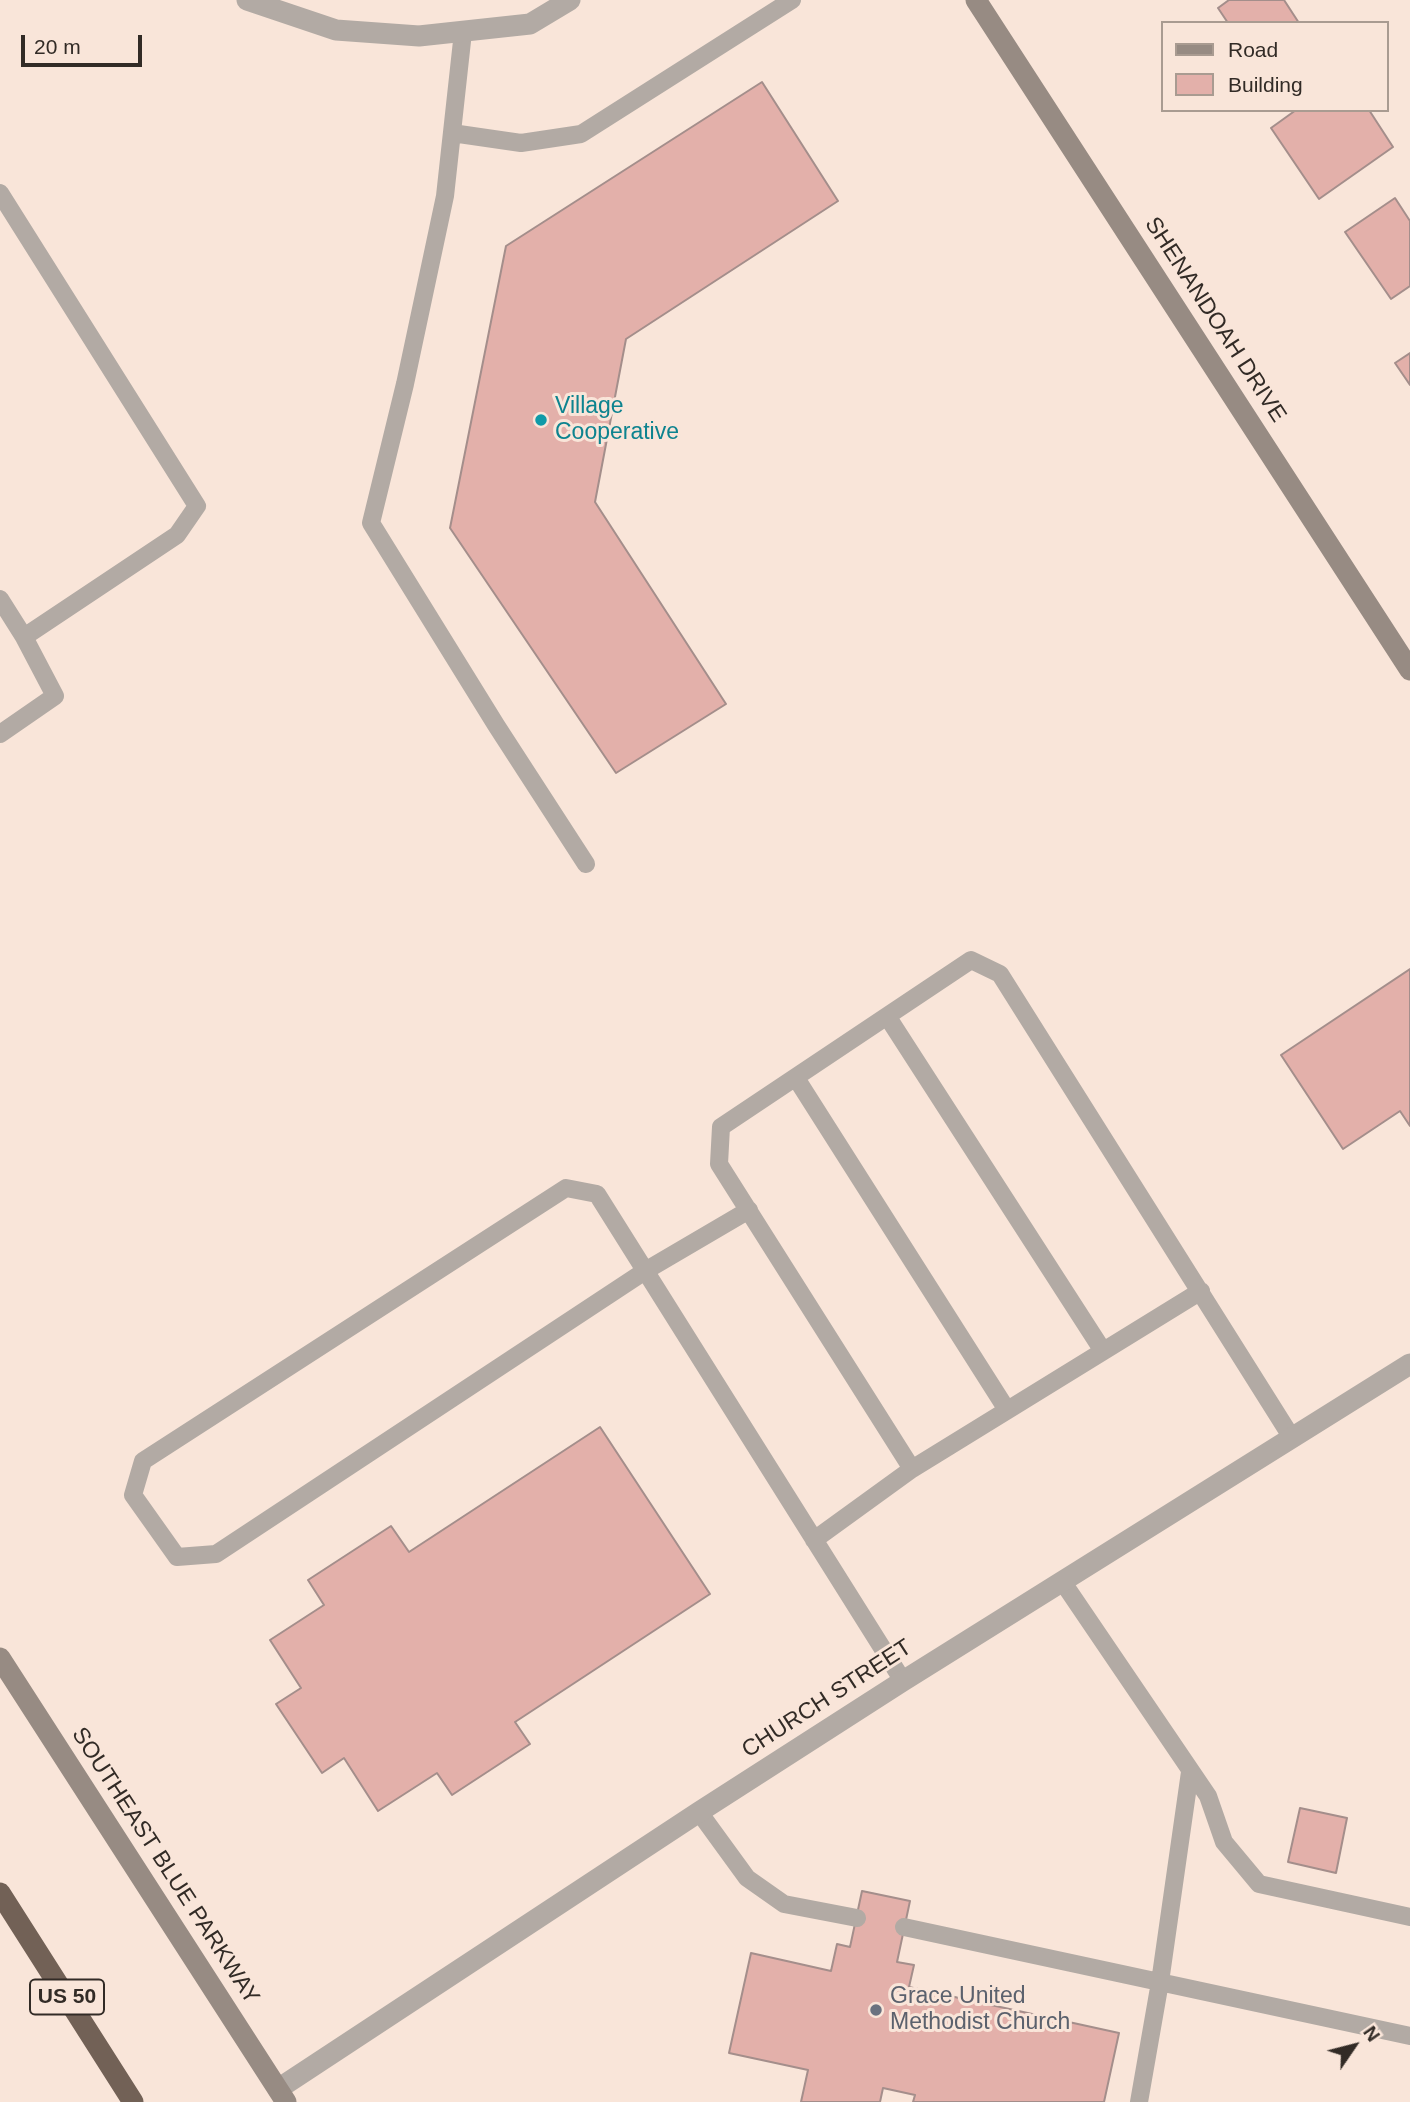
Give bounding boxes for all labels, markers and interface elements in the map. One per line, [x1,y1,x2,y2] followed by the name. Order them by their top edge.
[24,21,145,65] scale bar
[1162,21,1389,112] legend
[34,35,81,58] text: 20 m
[1228,38,1278,61] text: Road
[1228,73,1303,96] text: Building
[1138,212,1292,428] street label: SHENANDOAH DRIVE
[555,393,679,447] place label: Village Cooperative
[533,412,549,428] marker: Village Cooperative
[737,1634,917,1764] street label: CHURCH STREET
[65,1723,265,2009] street label: SOUTHEAST BLUE PARKWAY
[30,1980,104,2014] road number: US 50
[890,1983,1070,2037] place label: Grace United Methodist Church
[868,2002,884,2018] marker: Grace United Methodist Church
[1319,2011,1389,2081] north arrow
[1359,2022,1384,2045] text: N

